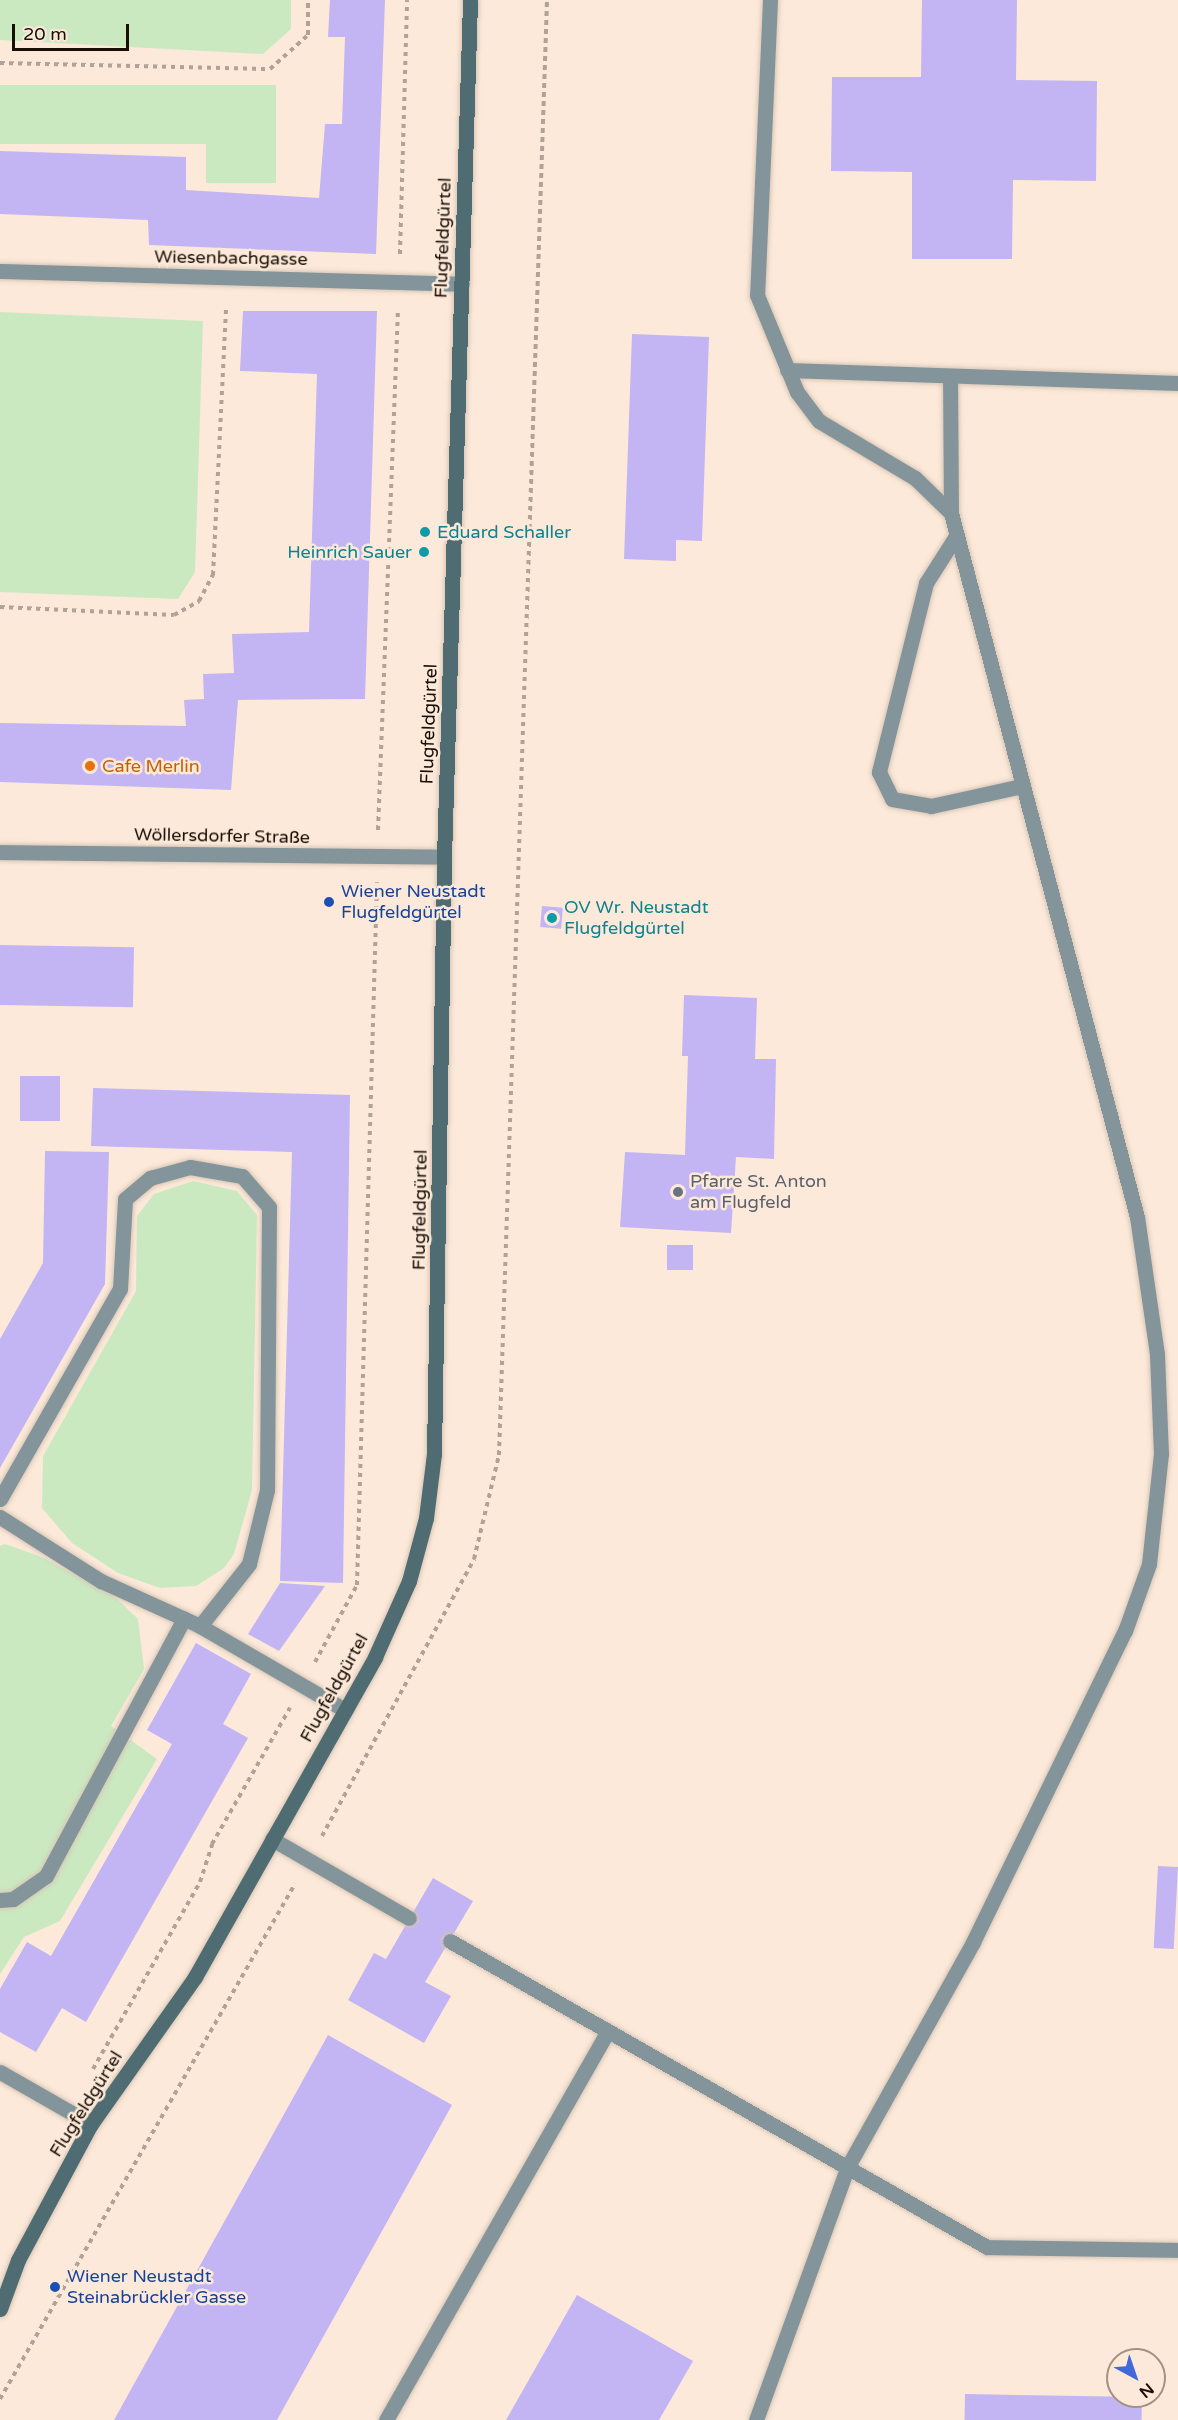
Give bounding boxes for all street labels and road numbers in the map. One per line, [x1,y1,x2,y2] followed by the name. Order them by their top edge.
[430,177,456,299] street label: Flugfeldgürtel
[154,246,308,270] street label: Wiesenbachgasse
[416,663,442,785] street label: Flugfeldgürtel
[134,824,310,848] street label: Wöllersdorfer Straße
[408,1150,432,1270] street label: Flugfeldgürtel
[295,1630,373,1746] street label: Flugfeldgürtel
[45,2047,127,2161] street label: Flugfeldgürtel

